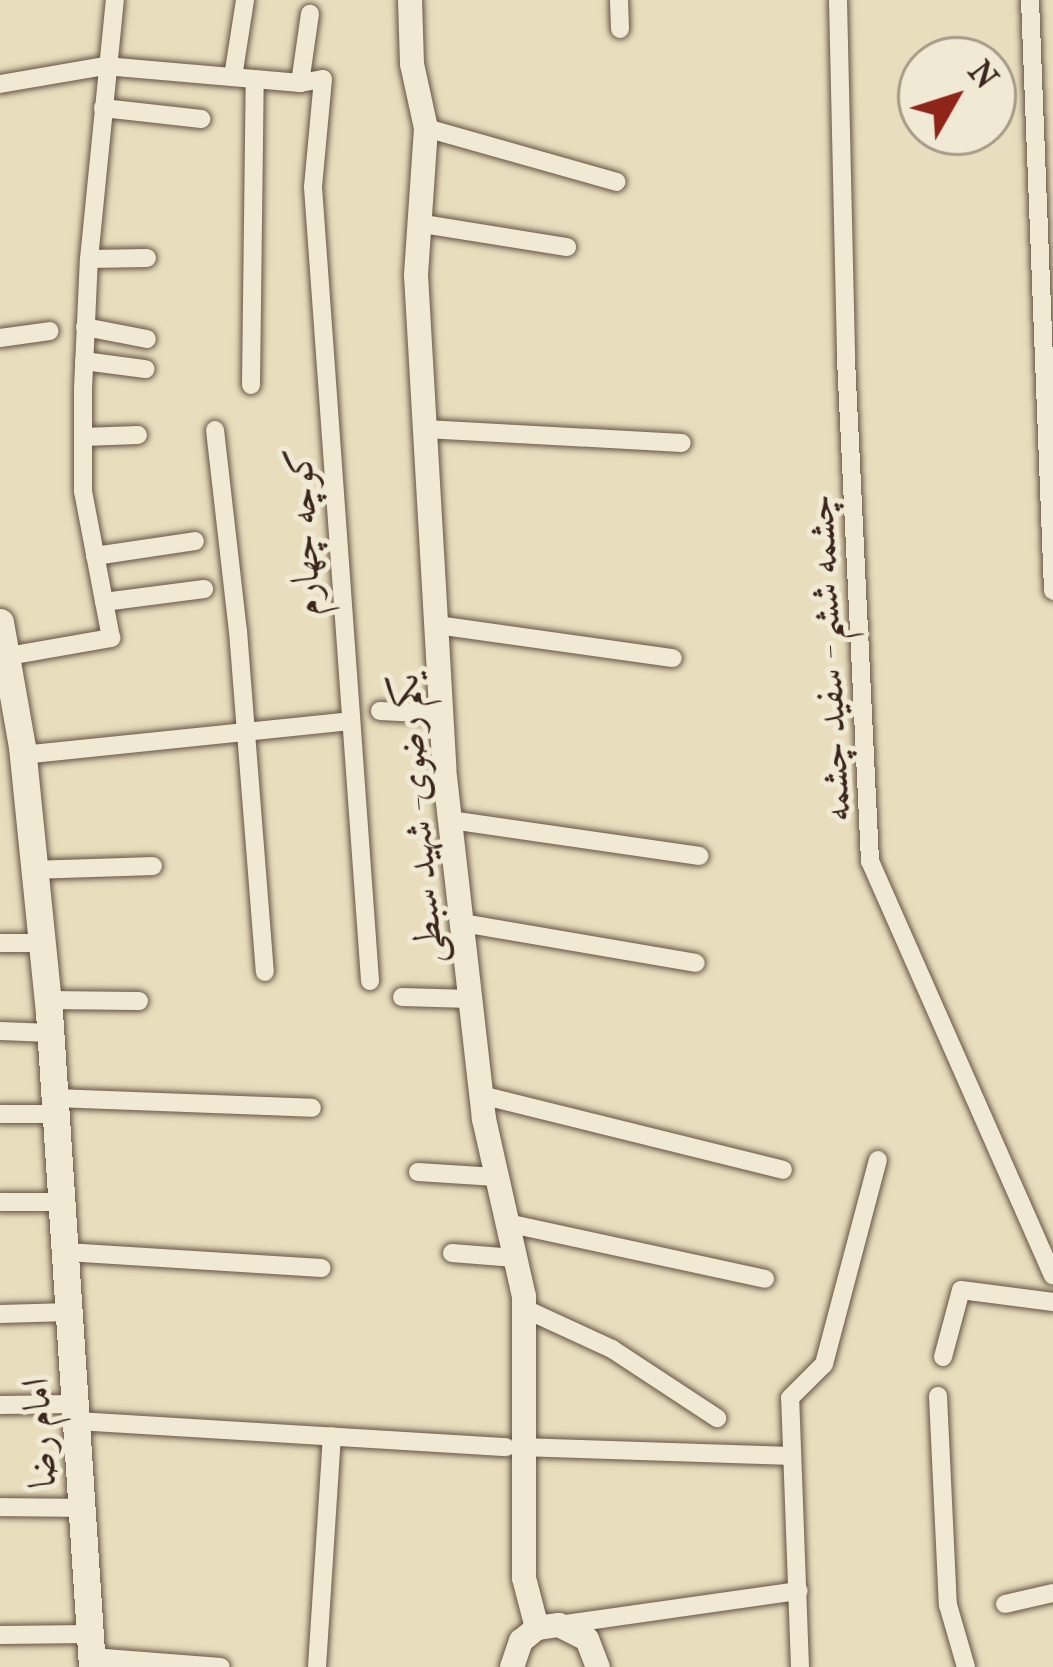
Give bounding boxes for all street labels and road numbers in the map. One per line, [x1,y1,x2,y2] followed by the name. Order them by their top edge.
[275,446,331,618] street label: کوچه چهارم
[796,493,860,823] street label: چشمه ششم - سفید چشمه
[381,672,453,966] street label: یکم رضوی- شهید سبطی
[12,1376,66,1490] street label: امام رضا

